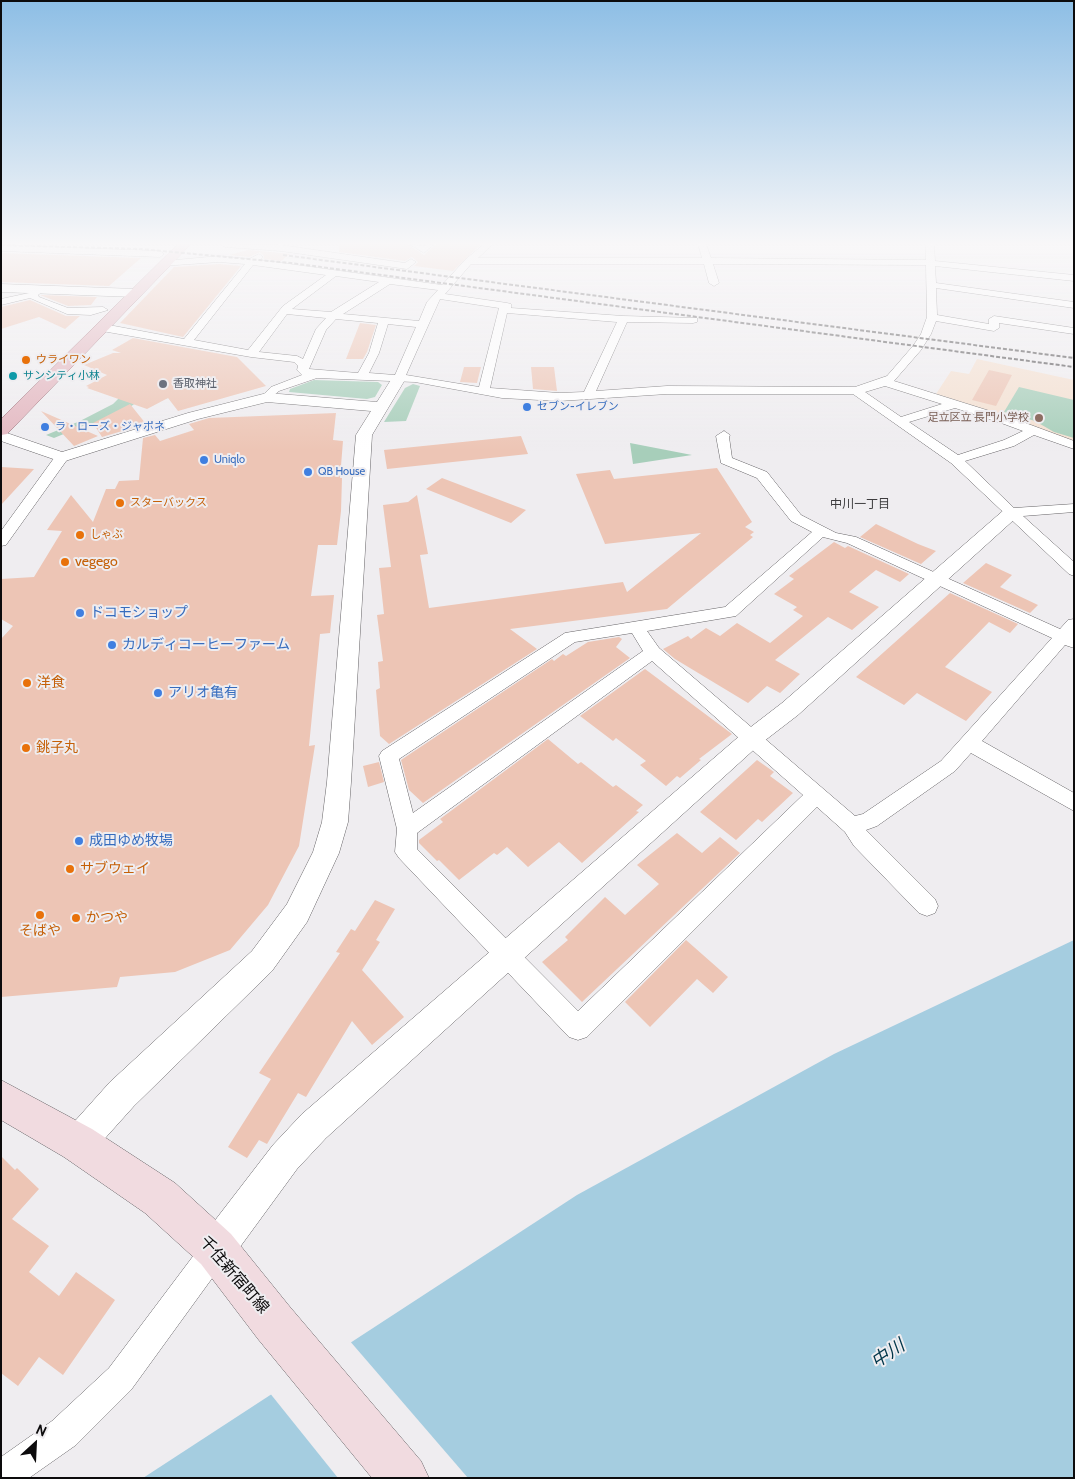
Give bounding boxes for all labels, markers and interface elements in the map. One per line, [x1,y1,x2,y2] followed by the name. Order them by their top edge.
[36,353,91,367] place label: ウライワン
[20,354,32,366] marker: ウライワン
[23,369,100,383] place label: サンシティ小林
[7,370,19,382] marker: サンシティ小林
[173,377,217,391] place label: 香取神社
[157,378,169,390] marker: 香取神社
[537,400,619,414] place label: セブン-イレブン
[521,401,533,413] marker: セブン-イレブン
[928,411,1029,425] place label: 足立区立 長門小学校
[1033,412,1045,424] marker: 足立区立 長門小学校
[55,420,165,434] place label: ラ・ローズ・ジャポネ
[39,421,51,433] marker: ラ・ローズ・ジャポネ
[214,453,245,467] place label: Uniqlo
[198,454,210,466] marker: Uniqlo
[318,465,365,479] place label: QB House
[302,466,314,478] marker: QB House
[130,496,207,510] place label: スターバックス
[114,497,126,509] marker: スターバックス
[830,497,890,511] district label: 中川一丁目
[90,528,123,542] place label: しゃぶ
[74,529,86,541] marker: しゃぶ
[75,554,118,570] place label: vegego
[59,556,71,568] marker: vegego
[90,605,188,621] place label: ドコモショップ
[74,607,86,619] marker: ドコモショップ
[122,637,290,653] place label: カルディコーヒーファーム
[106,639,118,651] marker: カルディコーヒーファーム
[37,675,65,691] place label: 洋食
[21,677,33,689] marker: 洋食
[168,685,238,701] place label: アリオ亀有
[152,687,164,699] marker: アリオ亀有
[36,740,78,756] place label: 銚子丸
[20,742,32,754] marker: 銚子丸
[89,833,173,849] place label: 成田ゆめ牧場
[73,835,85,847] marker: 成田ゆめ牧場
[80,861,150,877] place label: サブウェイ
[64,863,76,875] marker: サブウェイ
[34,909,46,921] marker: そばや
[86,910,128,926] place label: かつや
[70,912,82,924] marker: かつや
[19,923,61,939] place label: そばや
[195,1232,273,1318] street label: 千住新宿町線
[867,1335,909,1373] water label: 中川
[10,1419,60,1469] north arrow
[33,1420,50,1441] text: N

